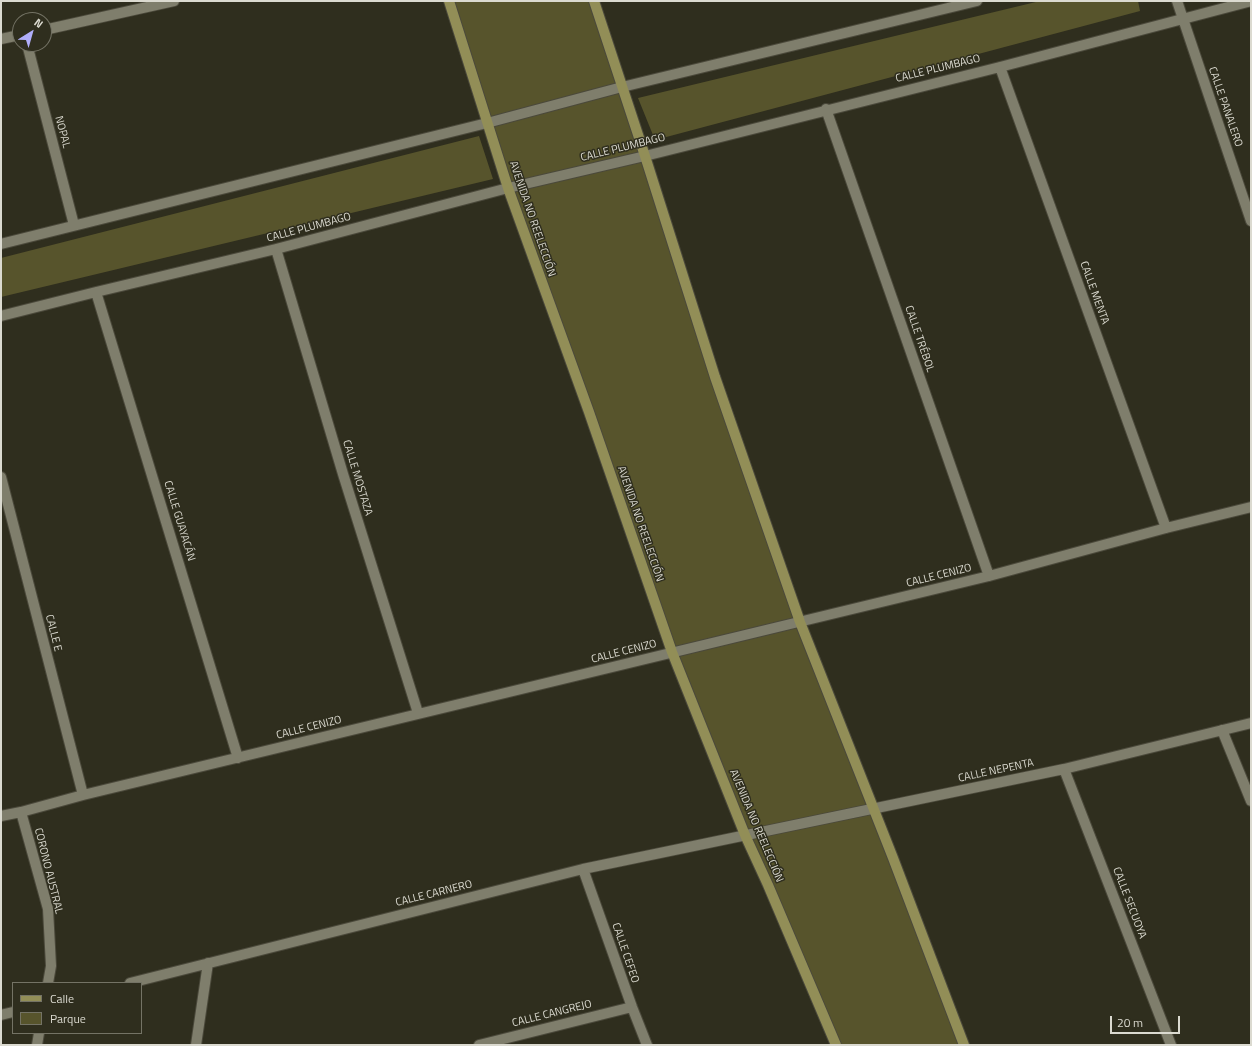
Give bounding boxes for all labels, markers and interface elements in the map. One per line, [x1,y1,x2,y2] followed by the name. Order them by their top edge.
[12,12,52,52] north arrow
[31,15,46,32] text: N
[894,52,982,86] street label: CALLE PLUMBAGO
[1205,65,1245,149] street label: CALLE PANALERO
[51,114,73,150] street label: NOPAL
[579,131,667,165] street label: CALLE PLUMBAGO
[506,159,558,279] street label: AVENIDA NO REELECCIÓN
[265,210,353,246] street label: CALLE PLUMBAGO
[1076,260,1112,326] street label: CALLE MENTA
[901,304,937,374] street label: CALLE TRÉBOL
[339,439,375,517] street label: CALLE MOSTAZA
[614,464,666,584] street label: AVENIDA NO REELECCIÓN
[161,479,197,563] street label: CALLE GUAYACÁN
[905,562,973,590] street label: CALLE CENIZO
[42,613,64,653] street label: CALLE E
[590,638,658,666] street label: CALLE CENIZO
[275,714,343,742] street label: CALLE CENIZO
[957,757,1035,785] street label: CALLE NEPENTA
[726,768,786,884] street label: AVENIDA NO REELECCIÓN
[31,827,65,915] street label: CORONO AUSTRAL
[1109,865,1149,941] street label: CALLE SECUOYA
[394,878,474,910] street label: CALLE CARNERO
[609,921,641,985] street label: CALLE CEFEO
[12,982,142,1034] legend
[50,989,74,1008] text: Calle
[511,998,593,1030] street label: CALLE CANGREJO
[1112,1008,1182,1034] scale bar
[50,1009,86,1028] text: Parque
[1117,1013,1143,1032] text: 20 m

